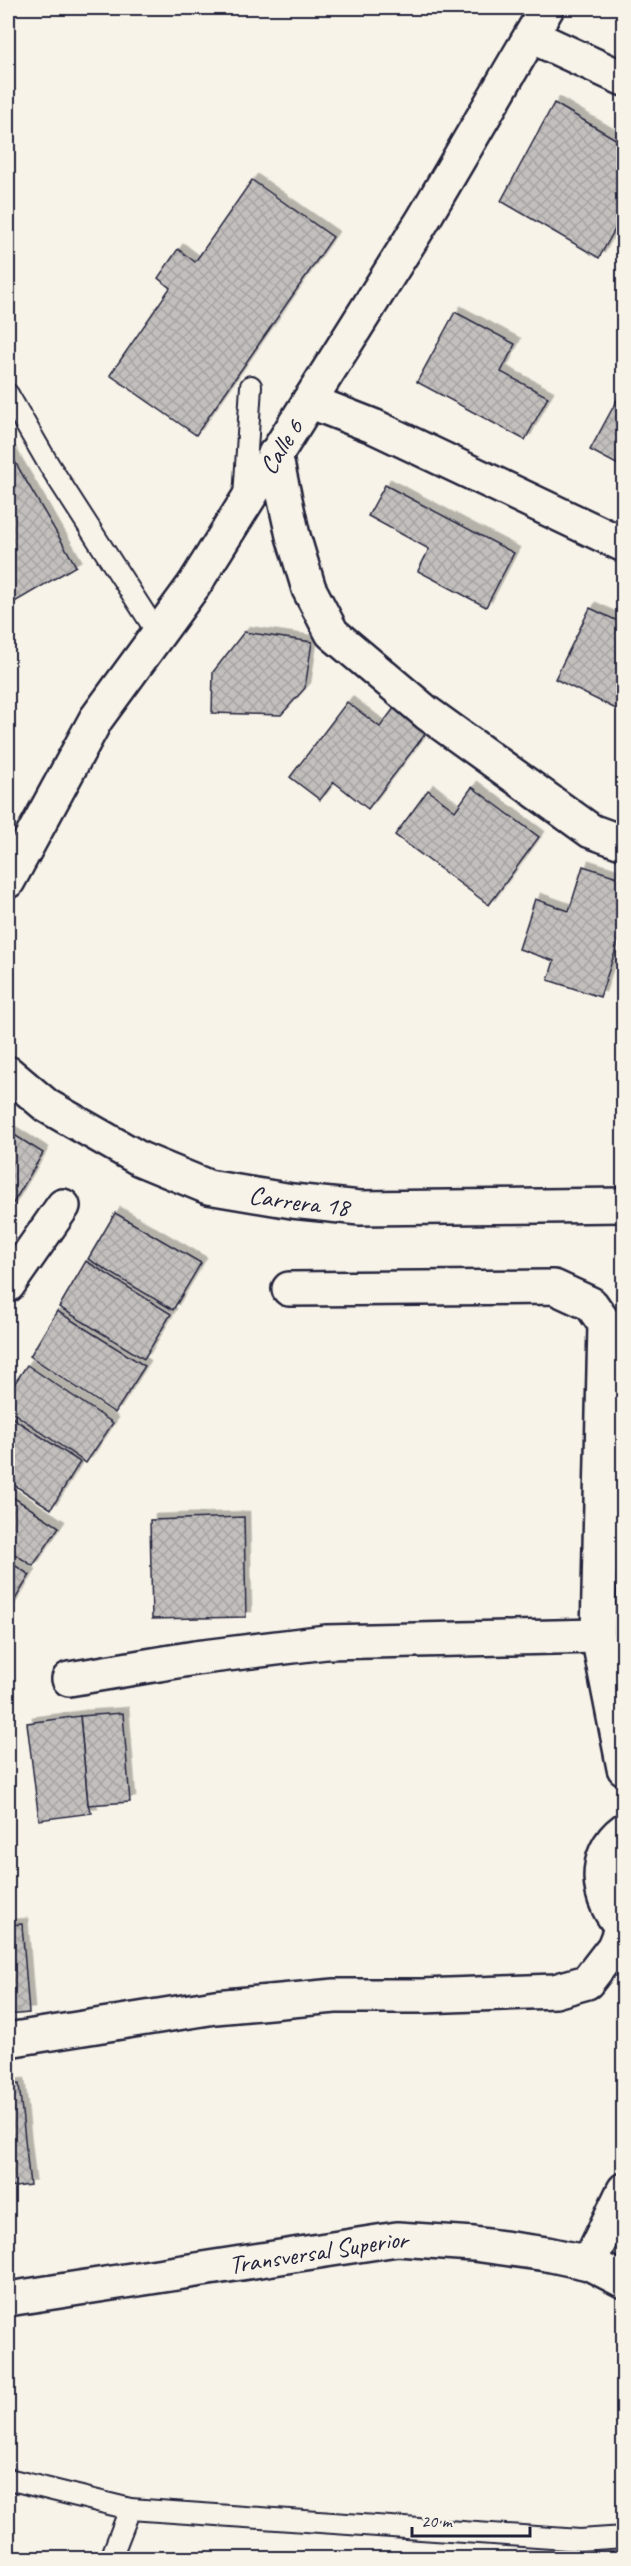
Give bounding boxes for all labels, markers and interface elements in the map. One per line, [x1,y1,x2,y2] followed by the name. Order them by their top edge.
[251,412,311,480] street label: Calle 6
[247,1178,353,1224] street label: Carrera 18
[227,2222,411,2281] street label: Transversal Superior
[412,2500,530,2538] scale bar
[421,2510,454,2532] text: 20 m

